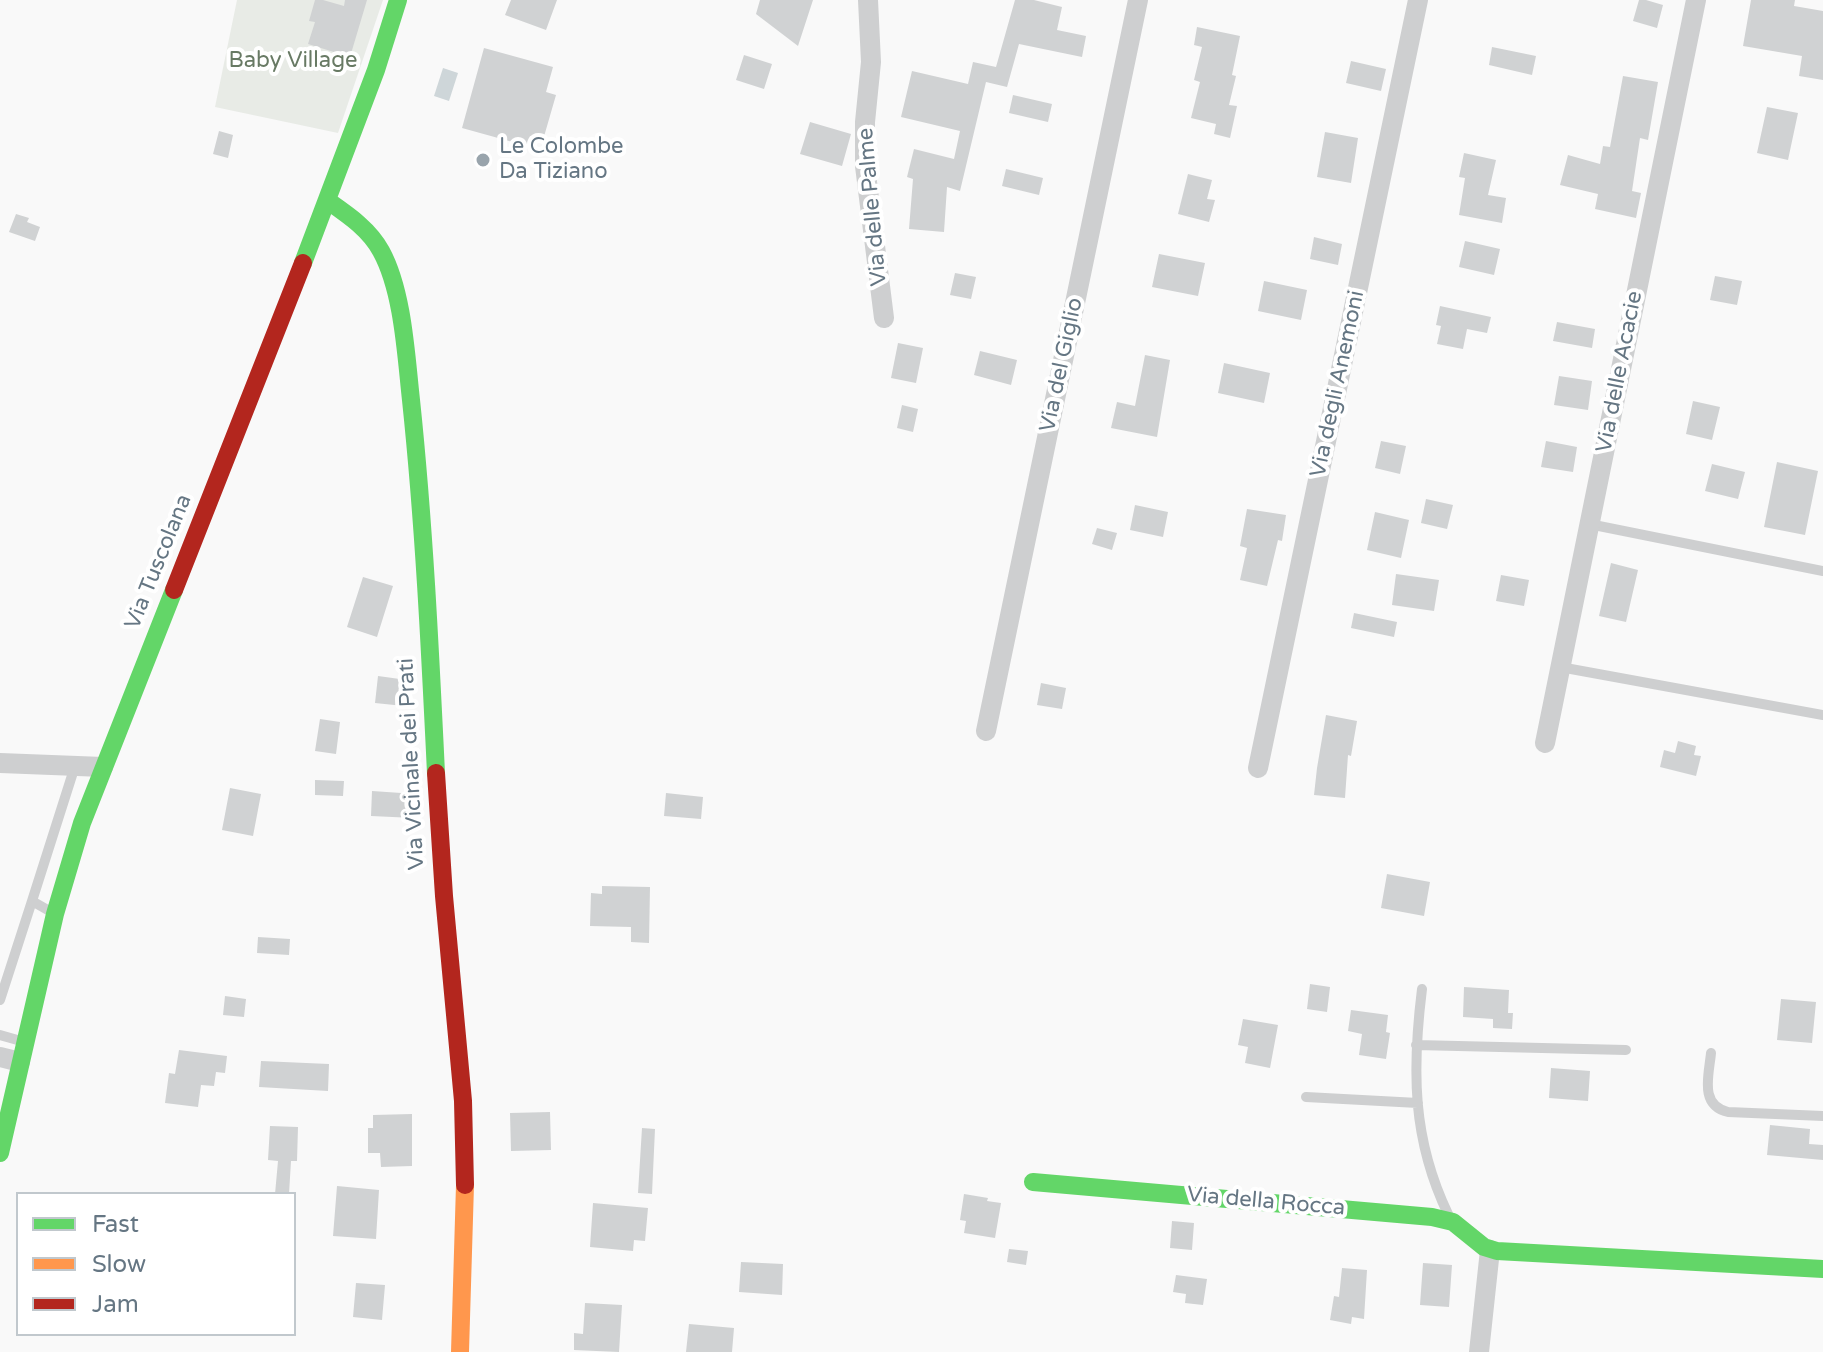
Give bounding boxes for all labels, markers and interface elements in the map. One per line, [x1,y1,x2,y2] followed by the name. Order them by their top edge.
[228,48,358,74] park label: Baby Village
[853,127,893,287] street label: Via delle Palme
[499,134,624,186] place label: Le Colombe Da Tiziano
[474,151,492,169] marker: Le Colombe Da Tiziano
[1305,288,1371,480] street label: Via degli Anemoni
[1591,289,1649,455] street label: Via delle Acacie
[1035,296,1089,434] street label: Via del Giglio
[120,491,198,633] street label: Via Tuscolana
[393,657,431,871] street label: Via Vicinale dei Prati
[1186,1182,1346,1222] street label: Via della Rocca
[16,1192,296,1336] legend
[92,1210,139,1239] text: Fast
[92,1250,146,1279] text: Slow
[92,1290,139,1319] text: Jam

